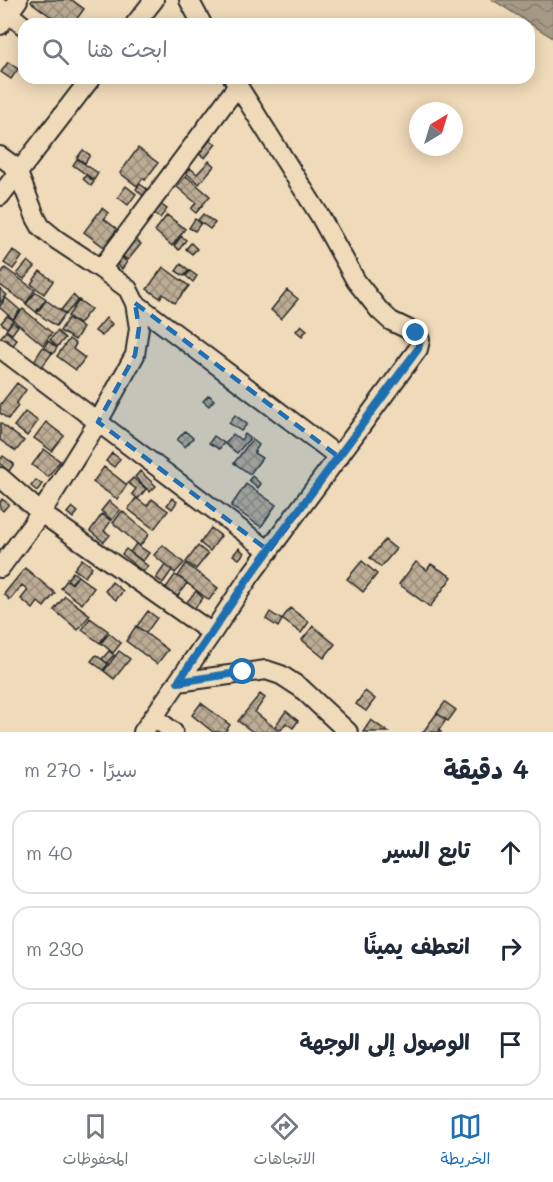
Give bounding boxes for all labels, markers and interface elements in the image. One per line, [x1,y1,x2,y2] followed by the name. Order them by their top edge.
[18,18,535,84] search box
[87,34,168,63] text: ابحث هنا
[39,35,72,68] icon: search
[409,102,463,156] north arrow
[402,319,428,345] route end
[229,658,255,684] route start
[443,752,529,786] text: 4 دقيقة
[24,756,137,782] text: سيرًا · 270 m
[384,835,470,864] text: تابع السير
[494,836,527,869] icon: ahead
[26,839,72,865] text: 40 m
[364,931,470,960] text: انعطف يمينًا
[494,932,527,965] icon: right
[26,935,84,961] text: 230 m
[299,1027,470,1056] text: الوصول إلى الوجهة
[494,1028,527,1061] icon: arrive
[63,1110,128,1173] tab: المحفوظات
[254,1110,315,1173] tab: الاتجاهات
[441,1110,490,1173] tab: الخريطة

